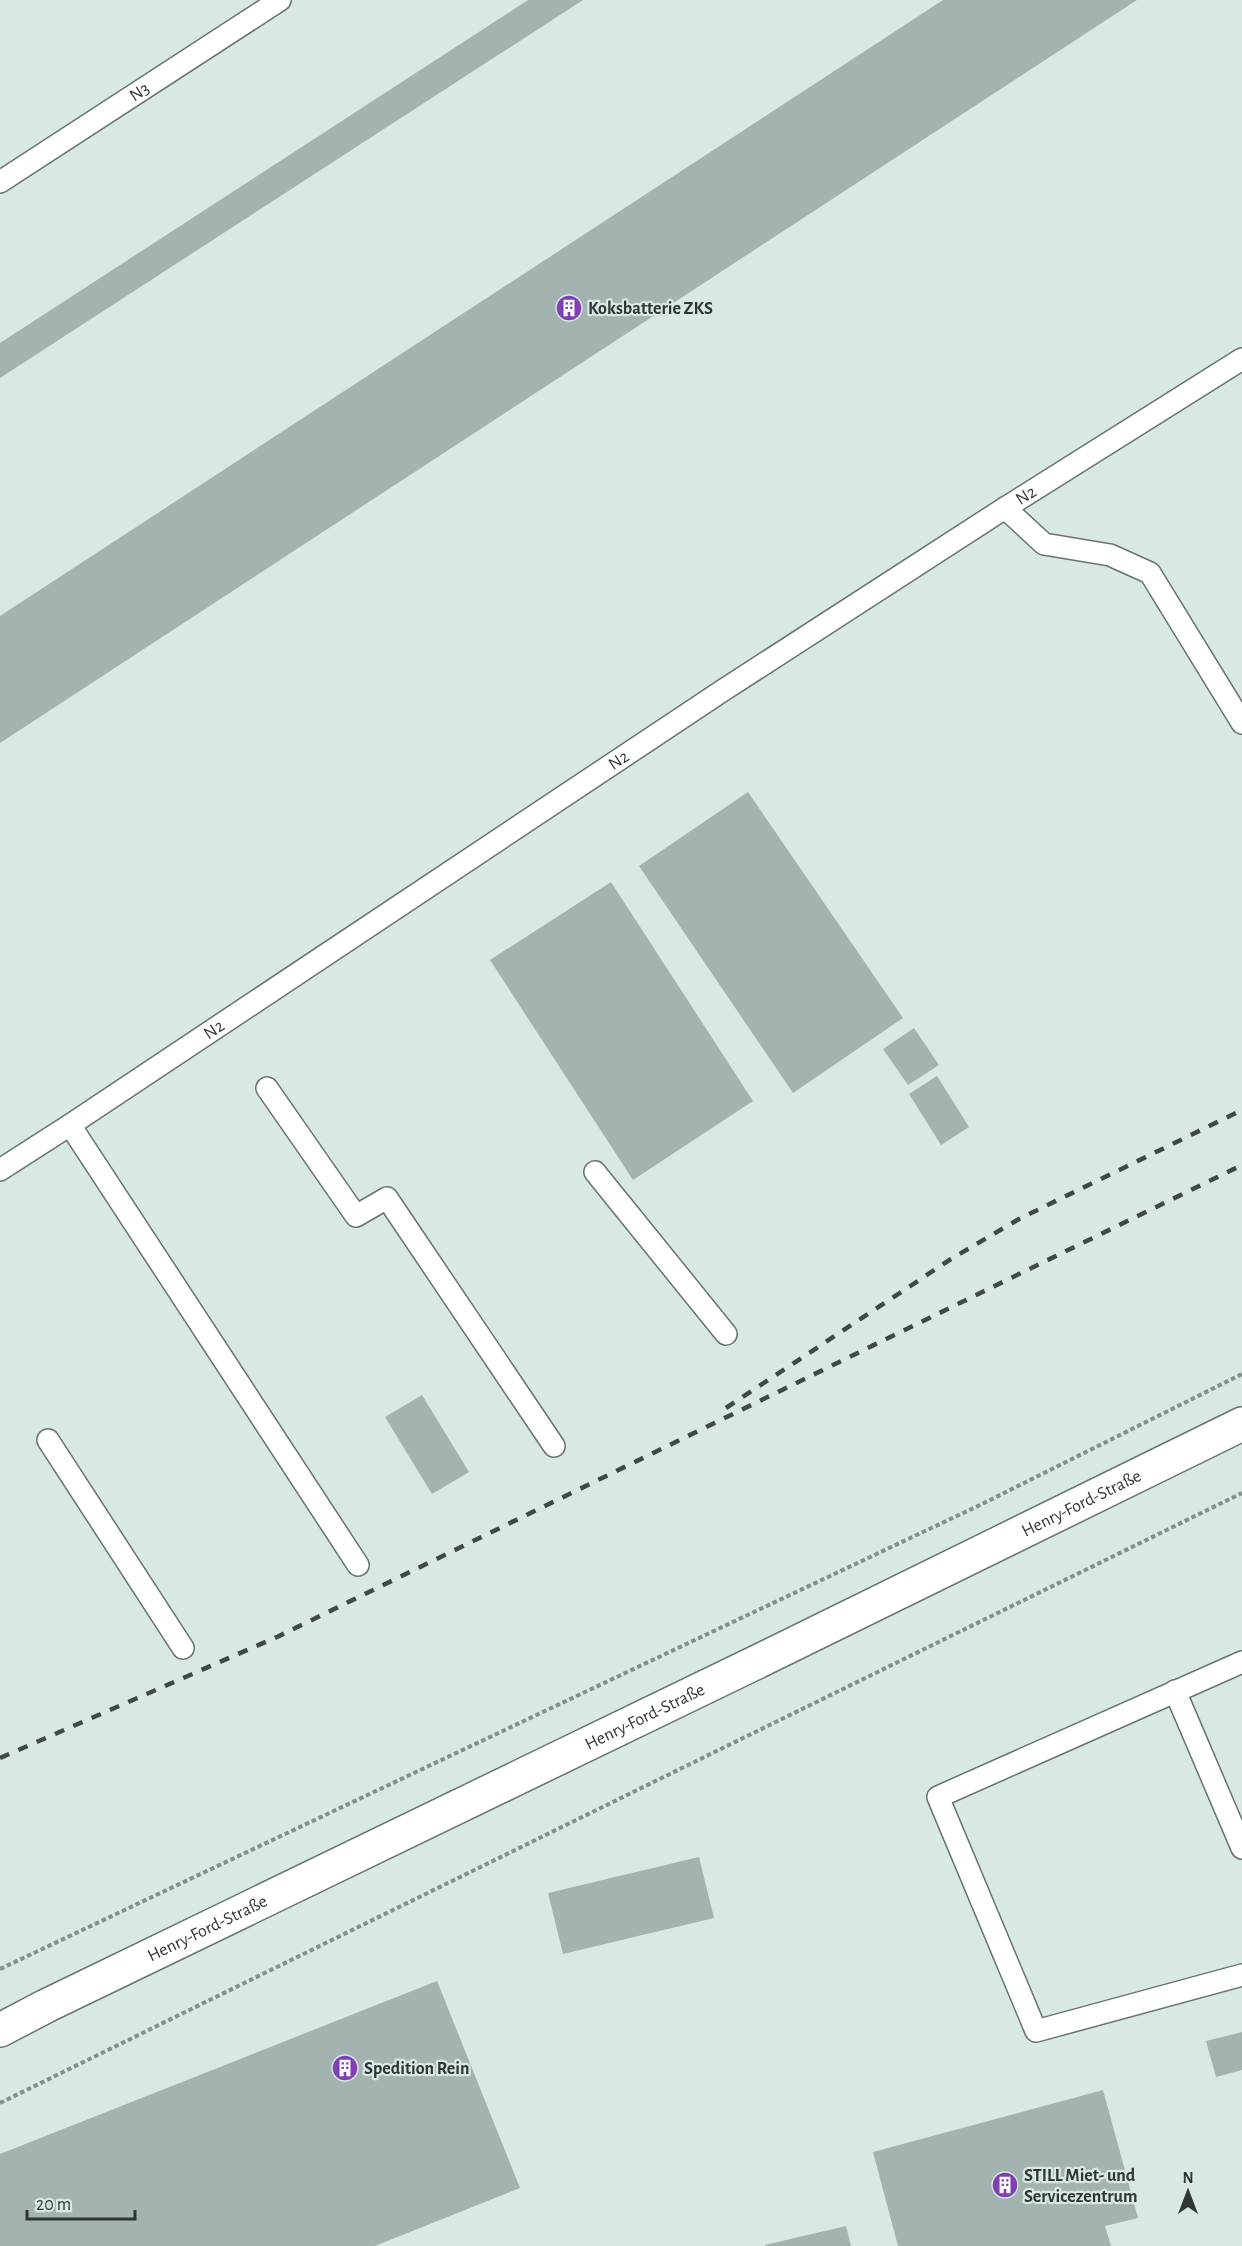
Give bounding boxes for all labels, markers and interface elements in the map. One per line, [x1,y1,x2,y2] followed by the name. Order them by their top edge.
[127,79,153,105] street label: N3
[554,293,584,323] building icon: Koksbatterie ZKS
[588,300,713,318] place label: Koksbatterie ZKS
[1013,483,1040,509] street label: N2
[605,748,632,774] street label: N2
[201,1017,228,1043] street label: N2
[1019,1467,1144,1541] street label: Henry-Ford-Straße
[582,1681,708,1754] street label: Henry-Ford-Straße
[145,1892,270,1965] street label: Henry-Ford-Straße
[330,2053,360,2083] building icon: Spedition Rein
[364,2060,470,2078] place label: Spedition Rein
[1158,2162,1218,2222] north arrow
[1024,2167,1137,2206] place label: STILL Miet- und Servicezentrum
[990,2170,1020,2200] building icon: STILL Miet- und Servicezentrum
[1182,2170,1194,2186] text: N
[27,2183,135,2221] scale bar
[36,2196,71,2214] text: 20 m

